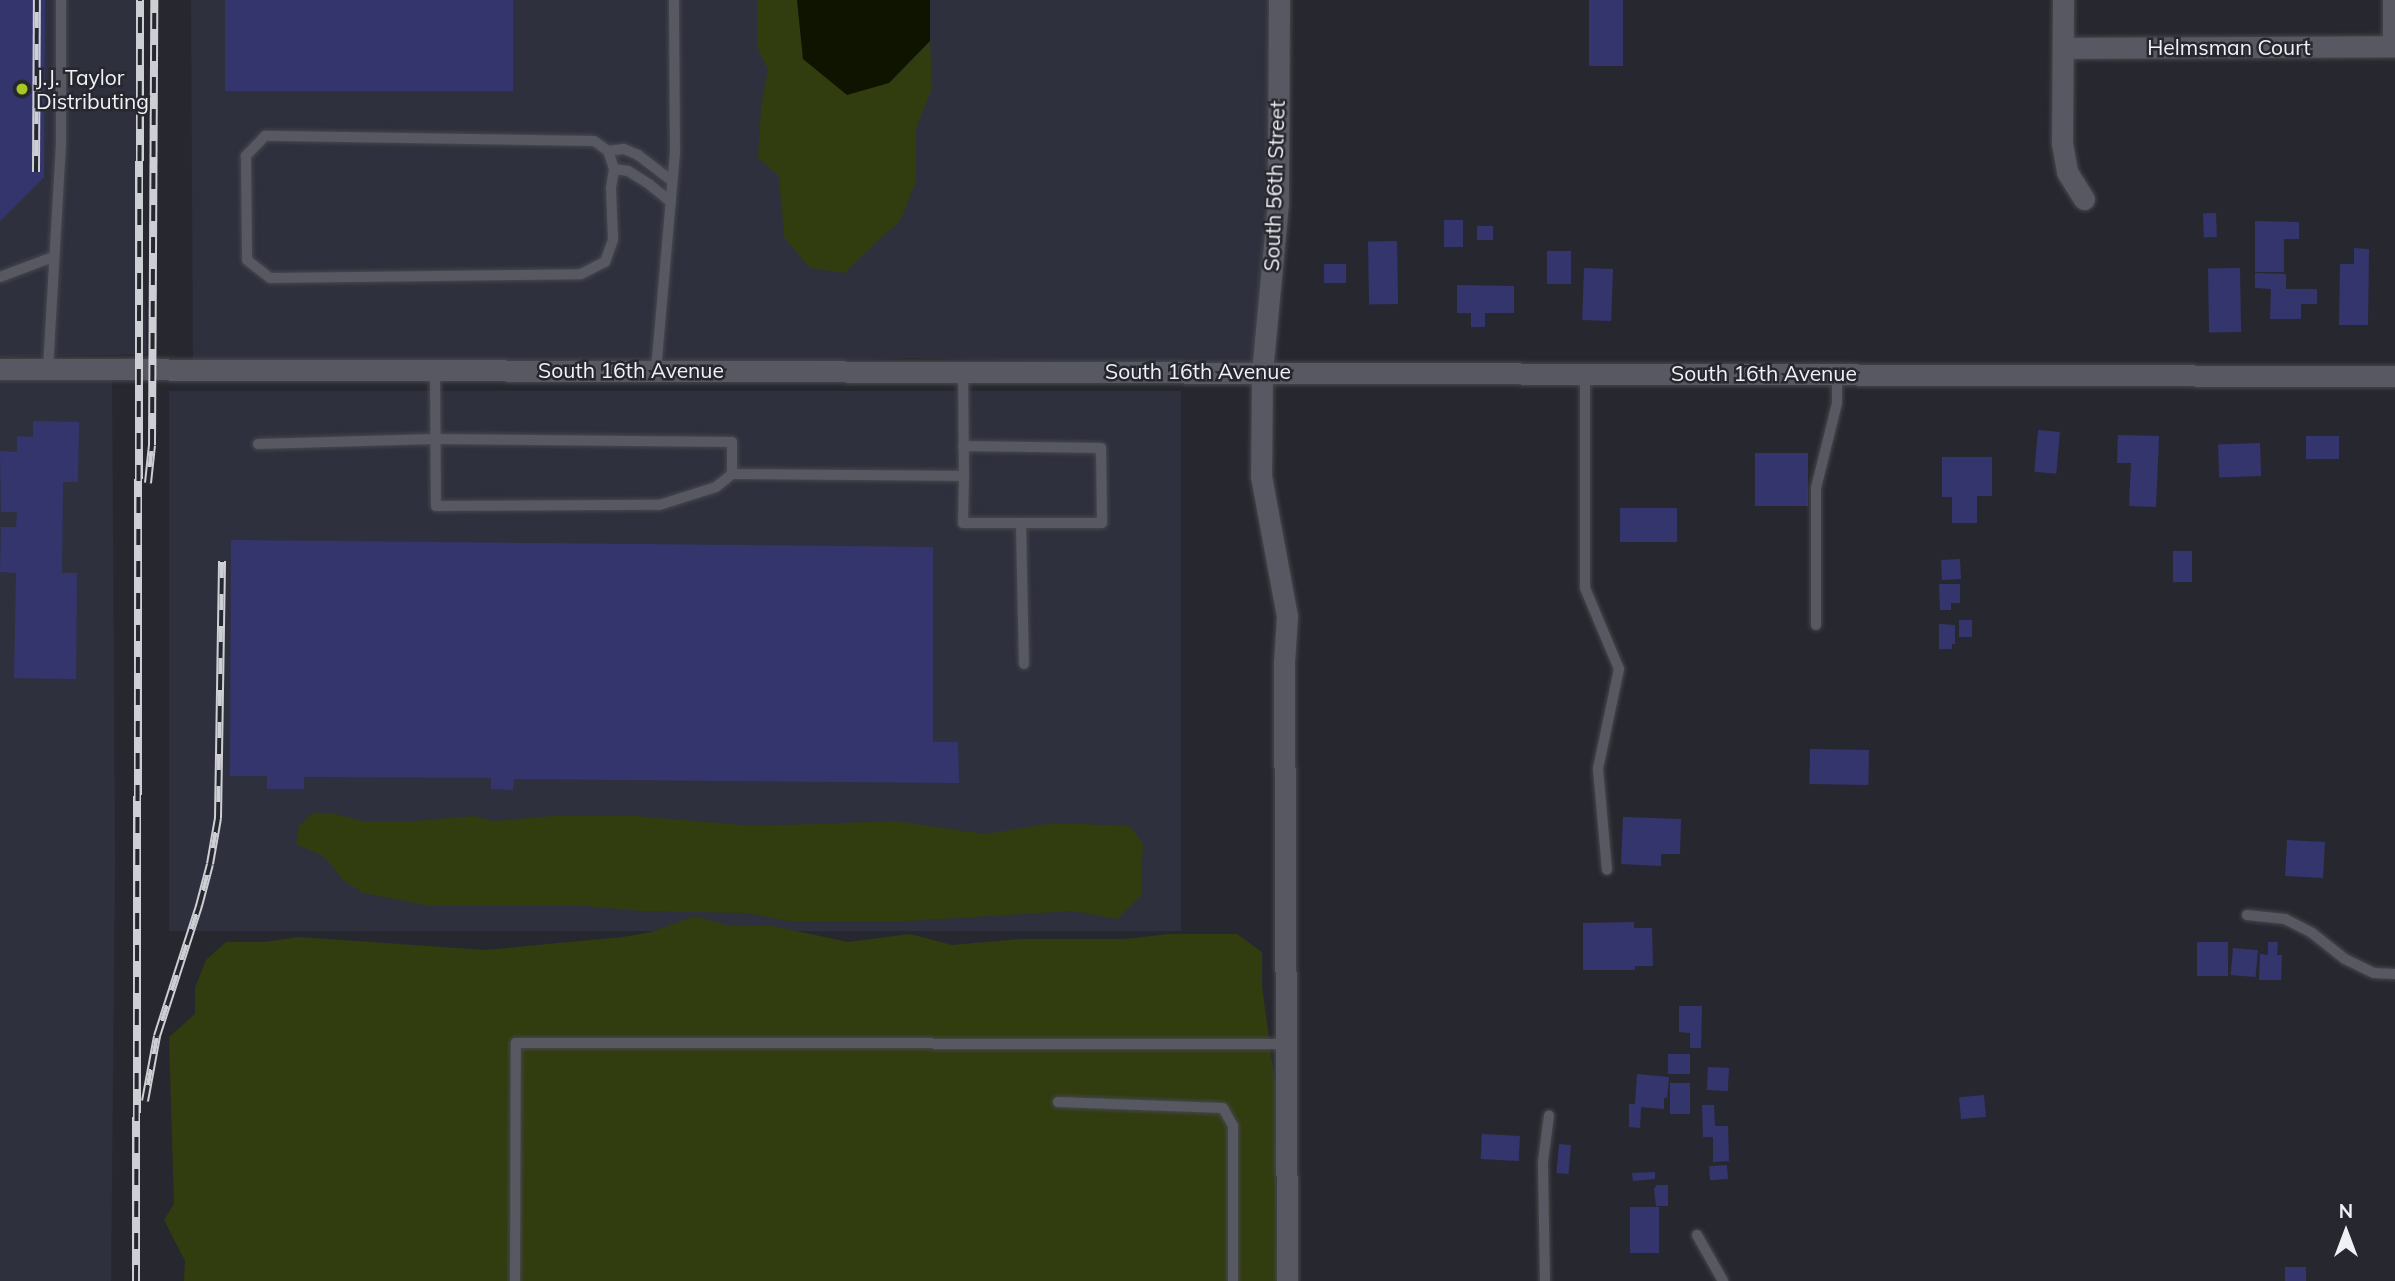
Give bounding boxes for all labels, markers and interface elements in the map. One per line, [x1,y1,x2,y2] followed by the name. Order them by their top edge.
[2147,34,2311,60] street label: Helmsman Court
[36,64,149,114] place label: J.J. Taylor Distributing
[14,81,30,97] marker: J.J. Taylor Distributing
[1258,100,1290,272] street label: South 56th Street
[538,357,724,383] street label: South 16th Avenue
[1105,358,1291,384] street label: South 16th Avenue
[1671,360,1857,386] street label: South 16th Avenue
[2311,1197,2381,1267] north arrow
[2339,1199,2353,1223] text: N

